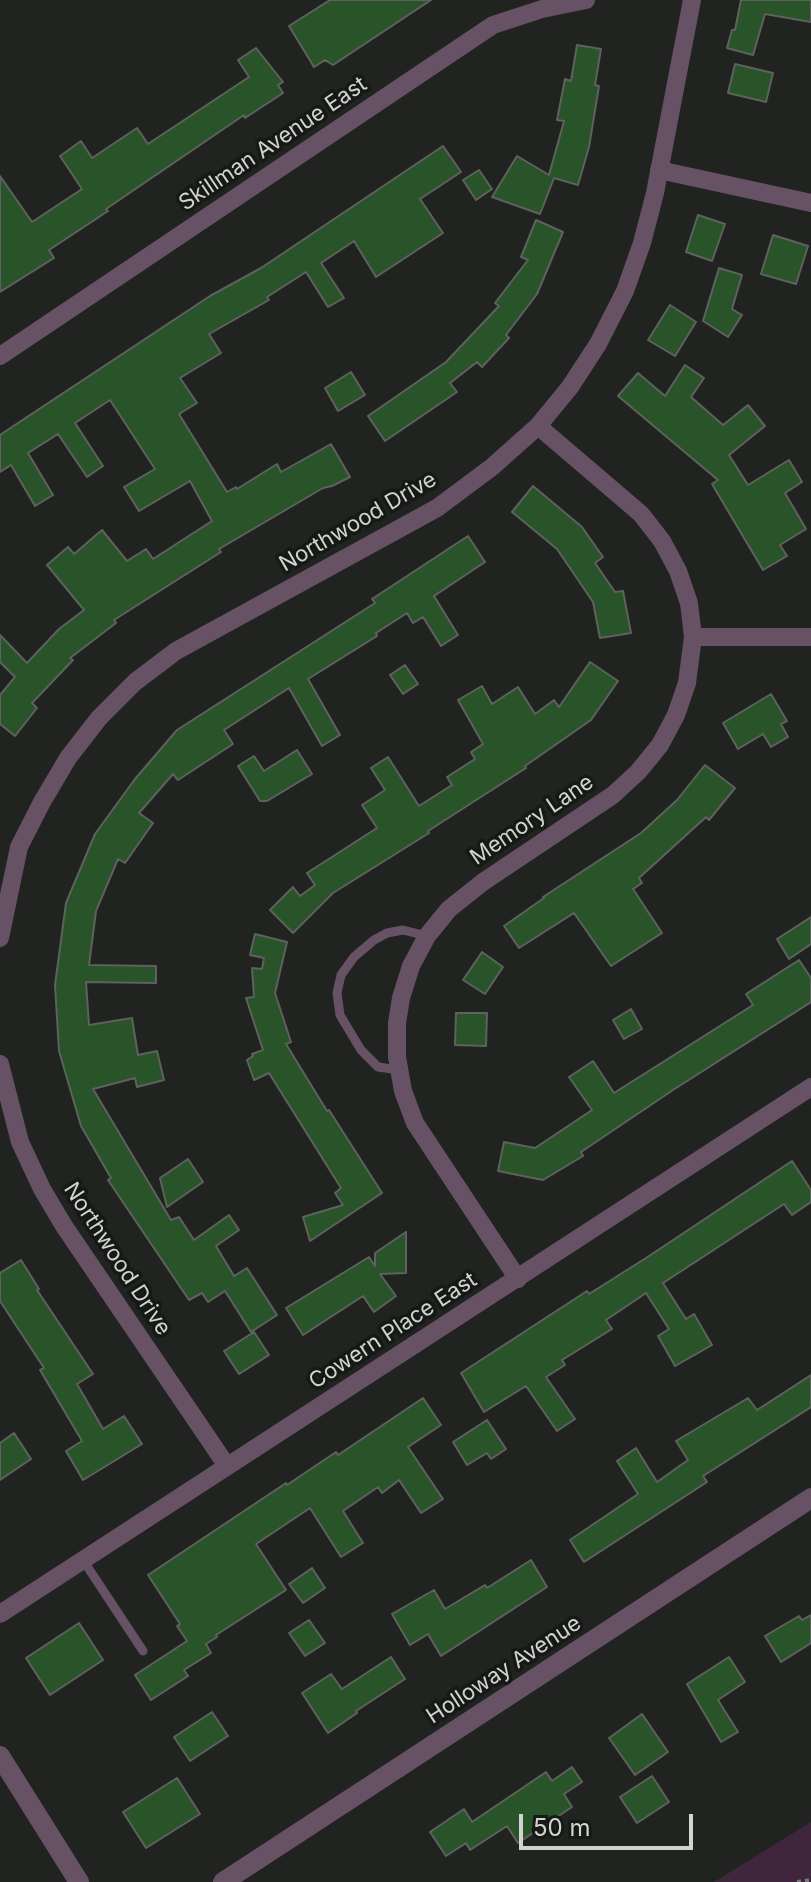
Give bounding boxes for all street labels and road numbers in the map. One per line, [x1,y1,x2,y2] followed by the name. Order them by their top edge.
[174,71,372,217] street label: Skillman Avenue East
[275,466,441,578] street label: Northwood Drive
[465,769,599,871] street label: Memory Lane
[58,1178,176,1340] street label: Northwood Drive
[304,1267,482,1395] street label: Cowern Place East
[422,1610,586,1730] street label: Holloway Avenue

